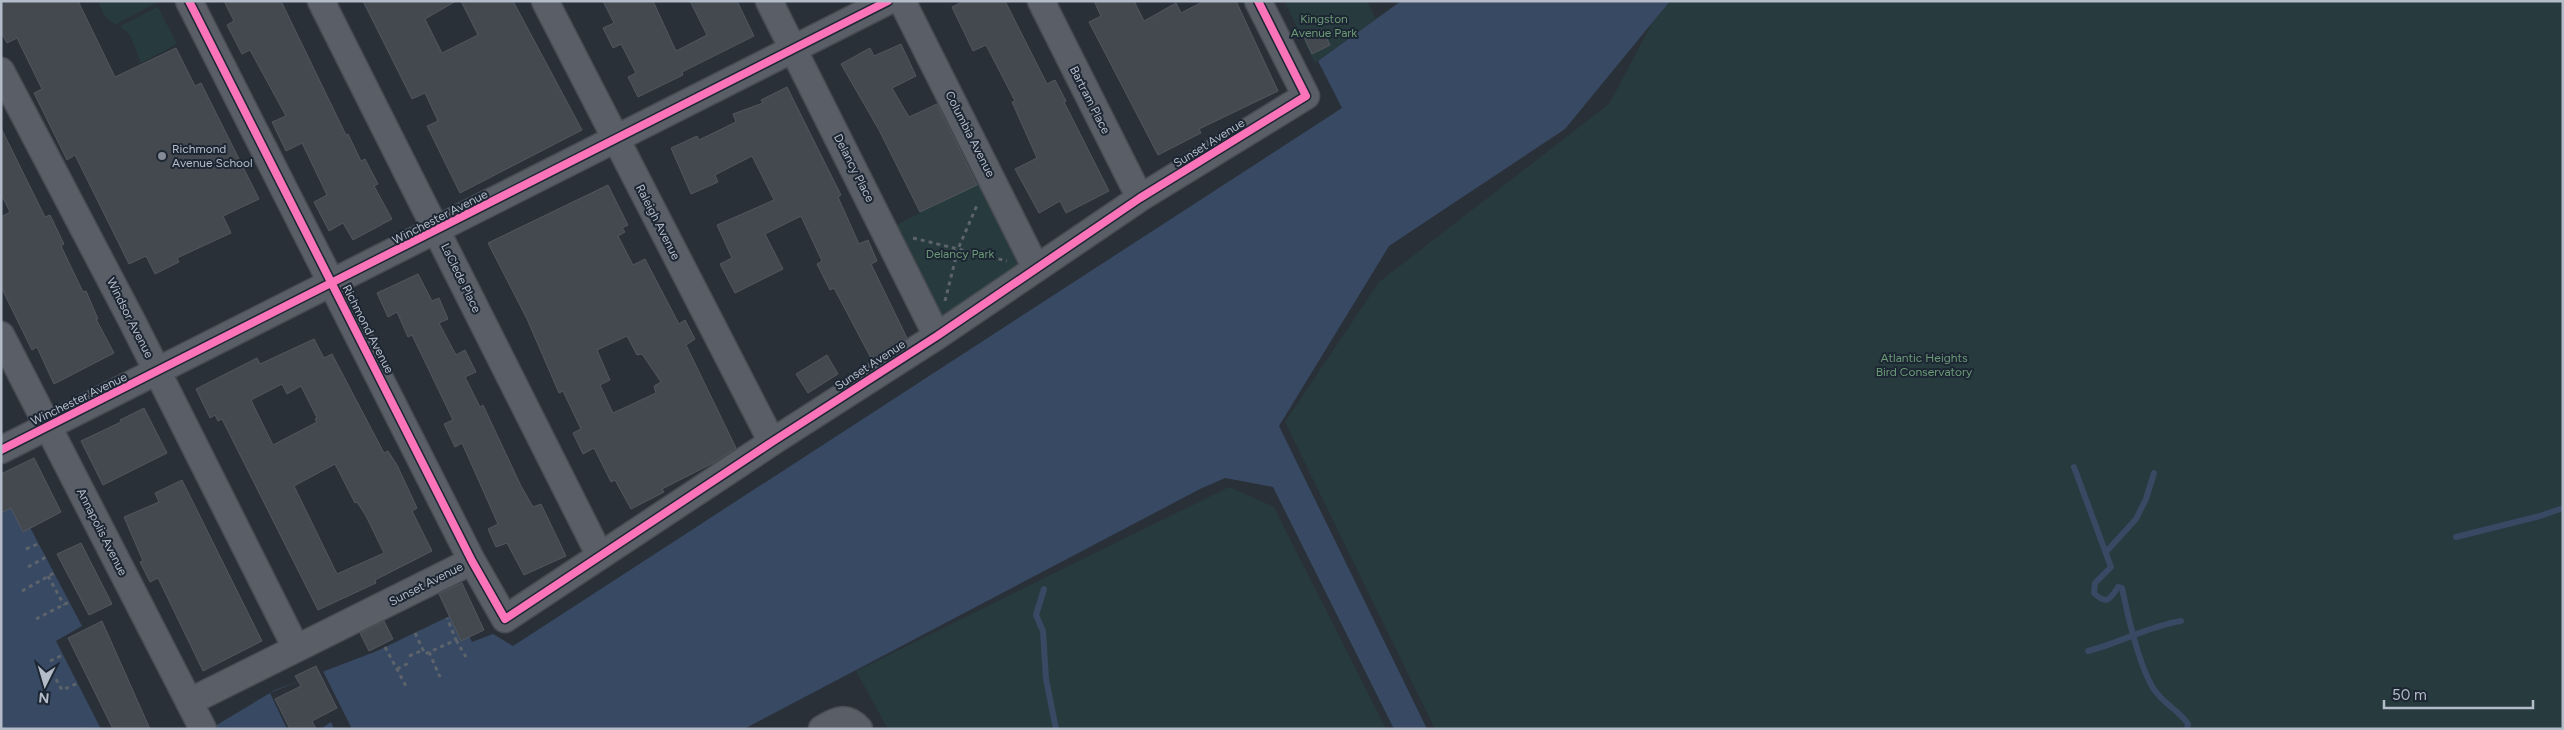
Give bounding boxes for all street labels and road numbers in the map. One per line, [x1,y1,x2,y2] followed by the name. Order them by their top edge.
[1067,64,1113,137] street label: Bartram Place
[942,89,998,180] street label: Columbia Avenue
[1171,115,1247,170] street label: Sunset Avenue
[831,132,877,205] street label: Delancy Place
[633,182,683,262] street label: Raleigh Avenue
[390,187,490,247] street label: Winchester Avenue
[438,241,484,315] street label: LaClede Place
[104,276,156,361] street label: Windsor Avenue
[340,282,397,376] street label: Richmond Avenue
[832,337,908,393] street label: Sunset Avenue
[29,370,130,428] street label: Winchester Avenue
[74,486,130,578] street label: Annapolis Avenue
[387,559,466,609] street label: Sunset Avenue

